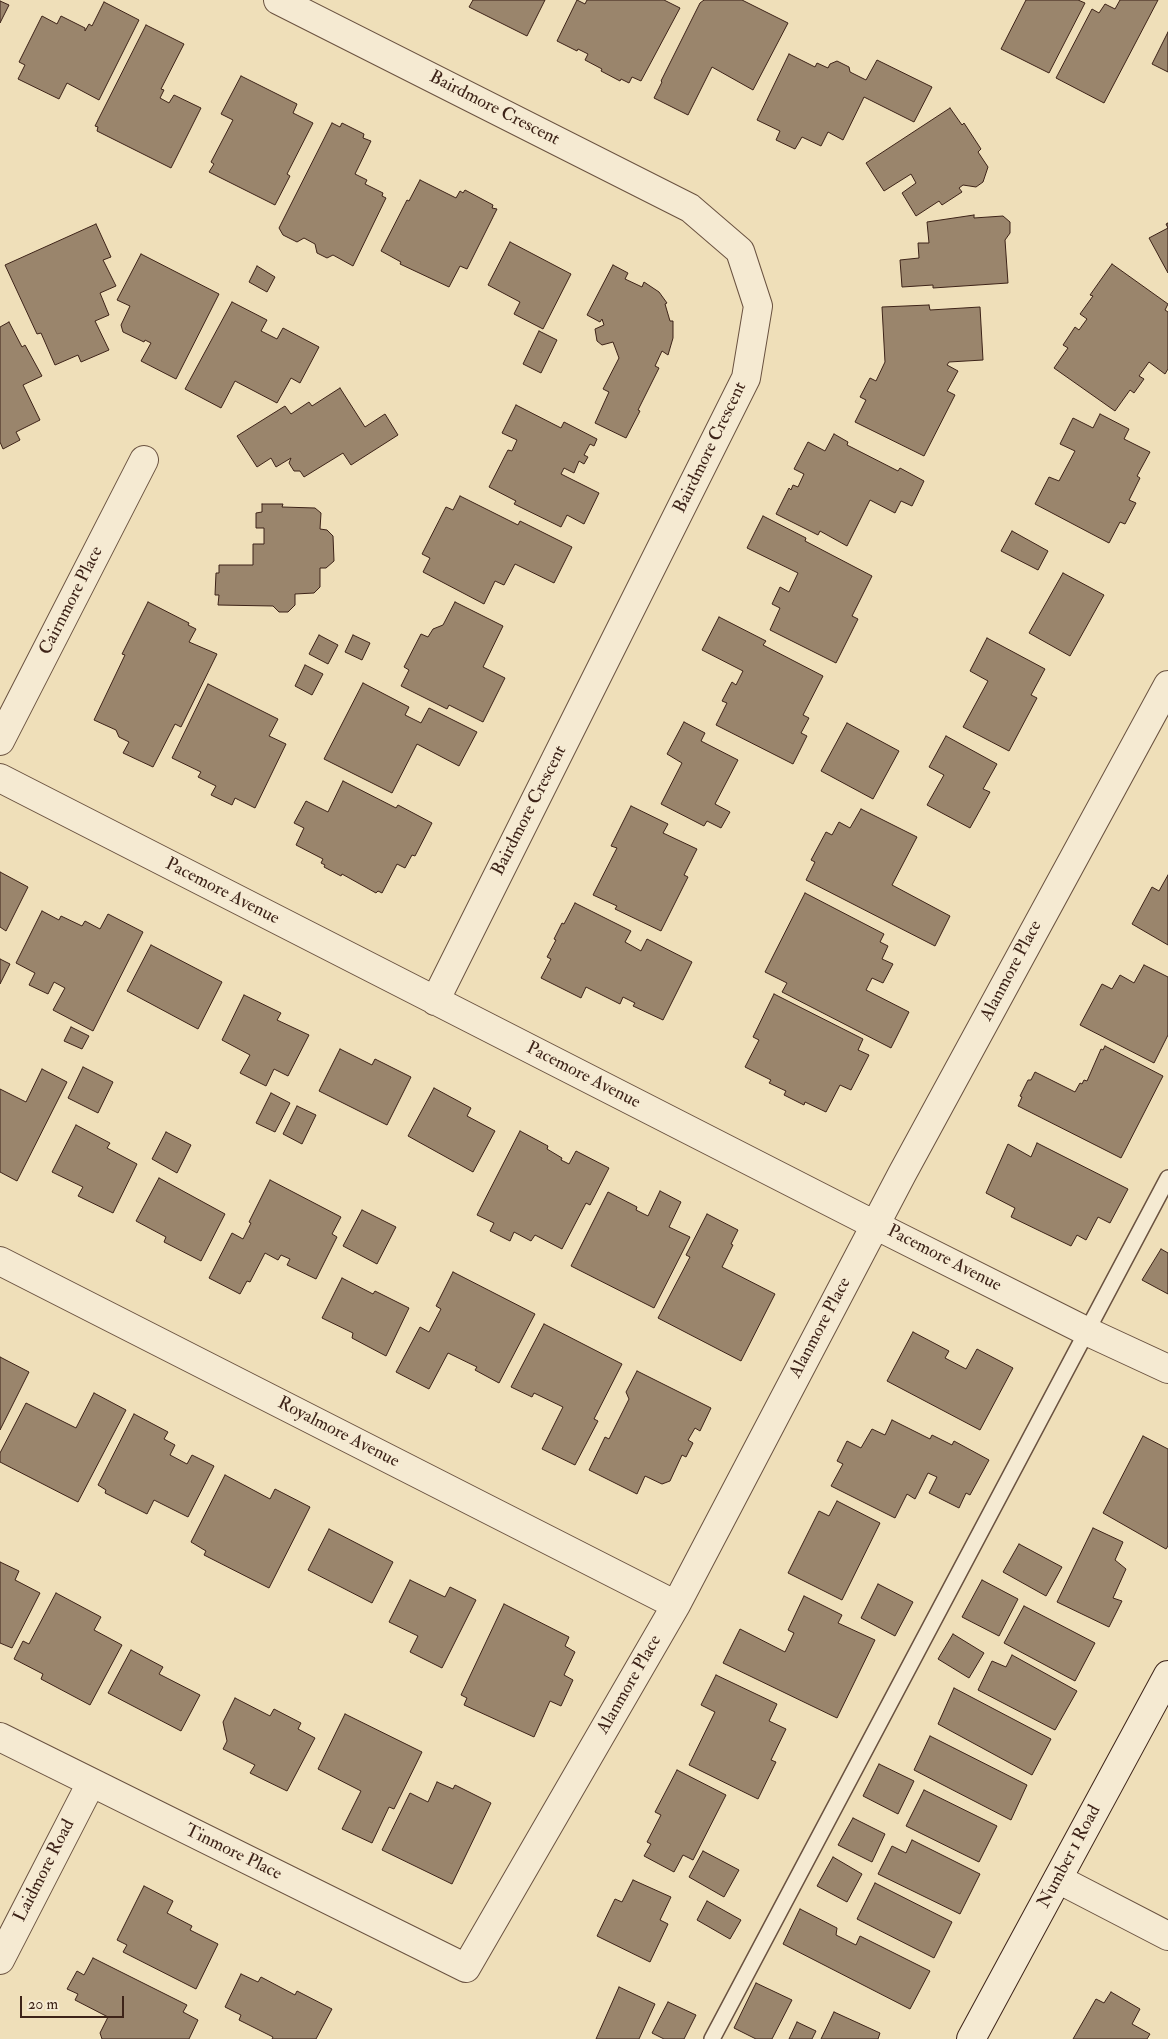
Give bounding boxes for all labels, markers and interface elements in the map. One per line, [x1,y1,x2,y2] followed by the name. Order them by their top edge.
[425,67,563,151] street label: Bairdmore Crescent
[670,379,752,517] street label: Bairdmore Crescent
[35,543,109,659] street label: Cairnmore Place
[488,742,572,880] street label: Bairdmore Crescent
[161,854,283,930] street label: Pacemore Avenue
[977,917,1047,1025] street label: Alanmore Place
[522,1038,644,1114] street label: Pacemore Avenue
[883,1221,1005,1297] street label: Pacemore Avenue
[786,1274,856,1382] street label: Alanmore Place
[273,1393,403,1473] street label: Royalmore Avenue
[593,1632,667,1738] street label: Alanmore Place
[1034,1802,1106,1912] street label: Number 1 Road
[10,1816,80,1926] street label: Laidmore Road
[181,1820,285,1886] street label: Tinmore Place
[22,1986,126,2018] scale bar
[28,1995,58,2014] text: 20 m

